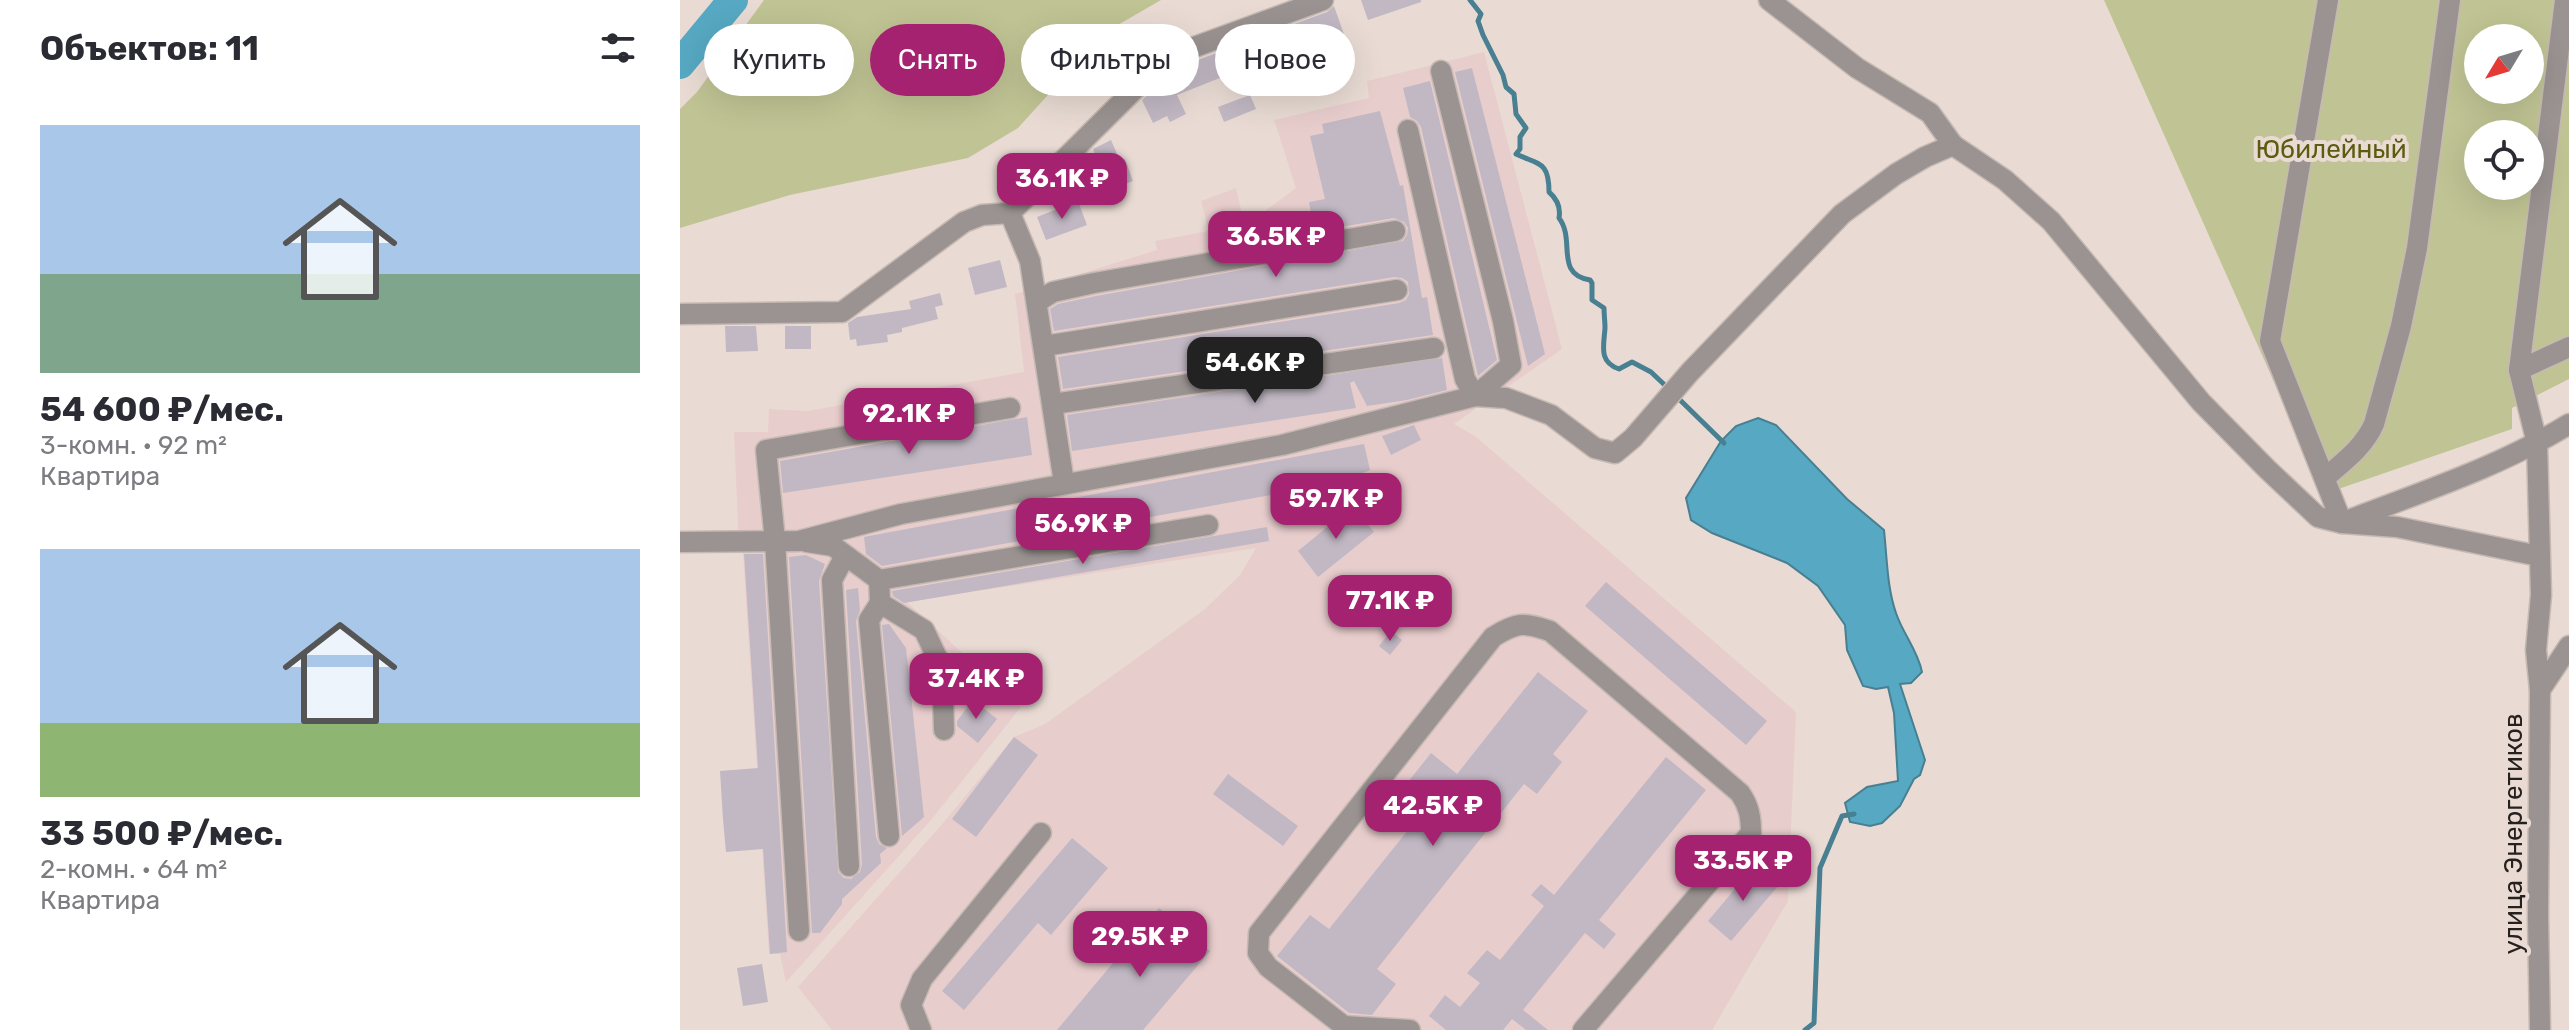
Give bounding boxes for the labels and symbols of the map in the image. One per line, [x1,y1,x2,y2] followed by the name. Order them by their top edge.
[2464,24,2544,104] north arrow
[2255,134,2407,165] park label: Юбилейный
[988,153,1136,221] pin: 36.1K ₽
[1202,211,1350,279] pin: 36.5K ₽
[1181,337,1329,405] pin: 54.6K ₽
[835,388,983,456] pin: 92.1K ₽
[1262,473,1410,541] pin: 59.7K ₽
[1009,498,1157,566] pin: 56.9K ₽
[1316,575,1464,643] pin: 77.1K ₽
[902,653,1050,721] pin: 37.4K ₽
[2498,713,2529,955] street label: улица Энергетиков
[1359,780,1507,848] pin: 42.5K ₽
[1669,835,1817,903] pin: 33.5K ₽
[1066,911,1214,979] pin: 29.5K ₽

